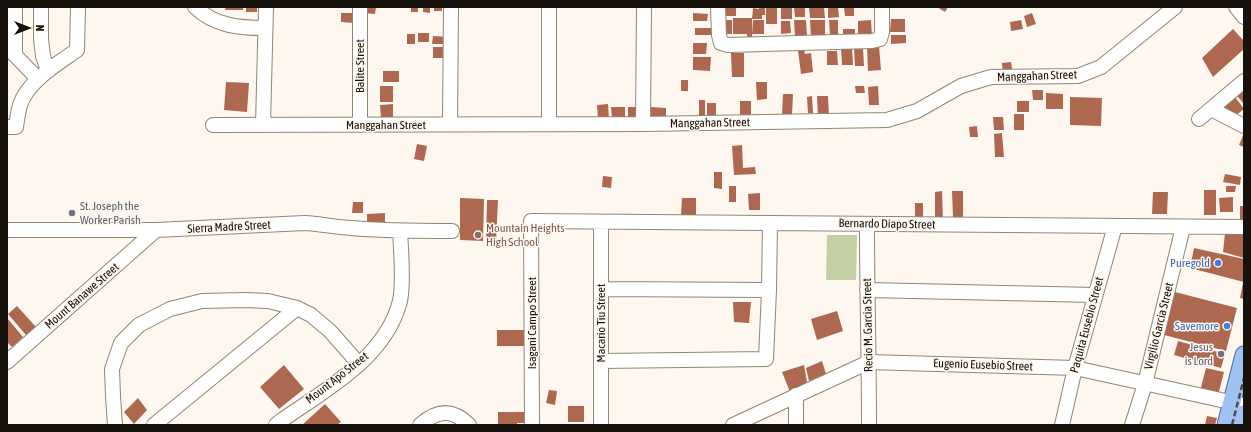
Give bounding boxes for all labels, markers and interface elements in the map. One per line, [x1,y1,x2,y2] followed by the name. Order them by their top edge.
[8,8,48,48] north arrow
[34,25,46,31] text: N
[353,39,367,93] street label: Balite Street
[997,67,1077,85] street label: Manggahan Street
[670,115,750,131] street label: Manggahan Street
[346,118,426,132] street label: Manggahan Street
[80,199,141,227] place label: St. Joseph the Worker Parish
[67,208,77,218] marker: St. Joseph the Worker Parish
[838,216,936,232] street label: Bernardo Diapo Street
[187,218,271,236] street label: Sierra Madre Street
[486,221,564,249] place label: Mountain Heights High School
[473,230,483,240] marker: Mountain Heights High School
[1170,256,1210,270] place label: Puregold
[1213,258,1223,268] marker: Puregold
[42,260,122,332] street label: Mount Banawe Street
[1067,275,1107,375] street label: Paquita Eusebio Street
[525,277,539,369] street label: Isagani Campo Street
[860,278,876,372] street label: Recio M. Garcia Street
[1141,281,1177,371] street label: Virgilio Garcia Street
[594,284,608,362] street label: Macario Tiu Street
[1175,319,1219,333] place label: Savemore
[1222,321,1232,331] marker: Savemore
[1185,340,1213,368] place label: Jesus is Lord
[303,349,371,407] street label: Mount Apo Street
[1216,349,1226,359] marker: Jesus is Lord
[933,356,1033,374] street label: Eugenio Eusebio Street

